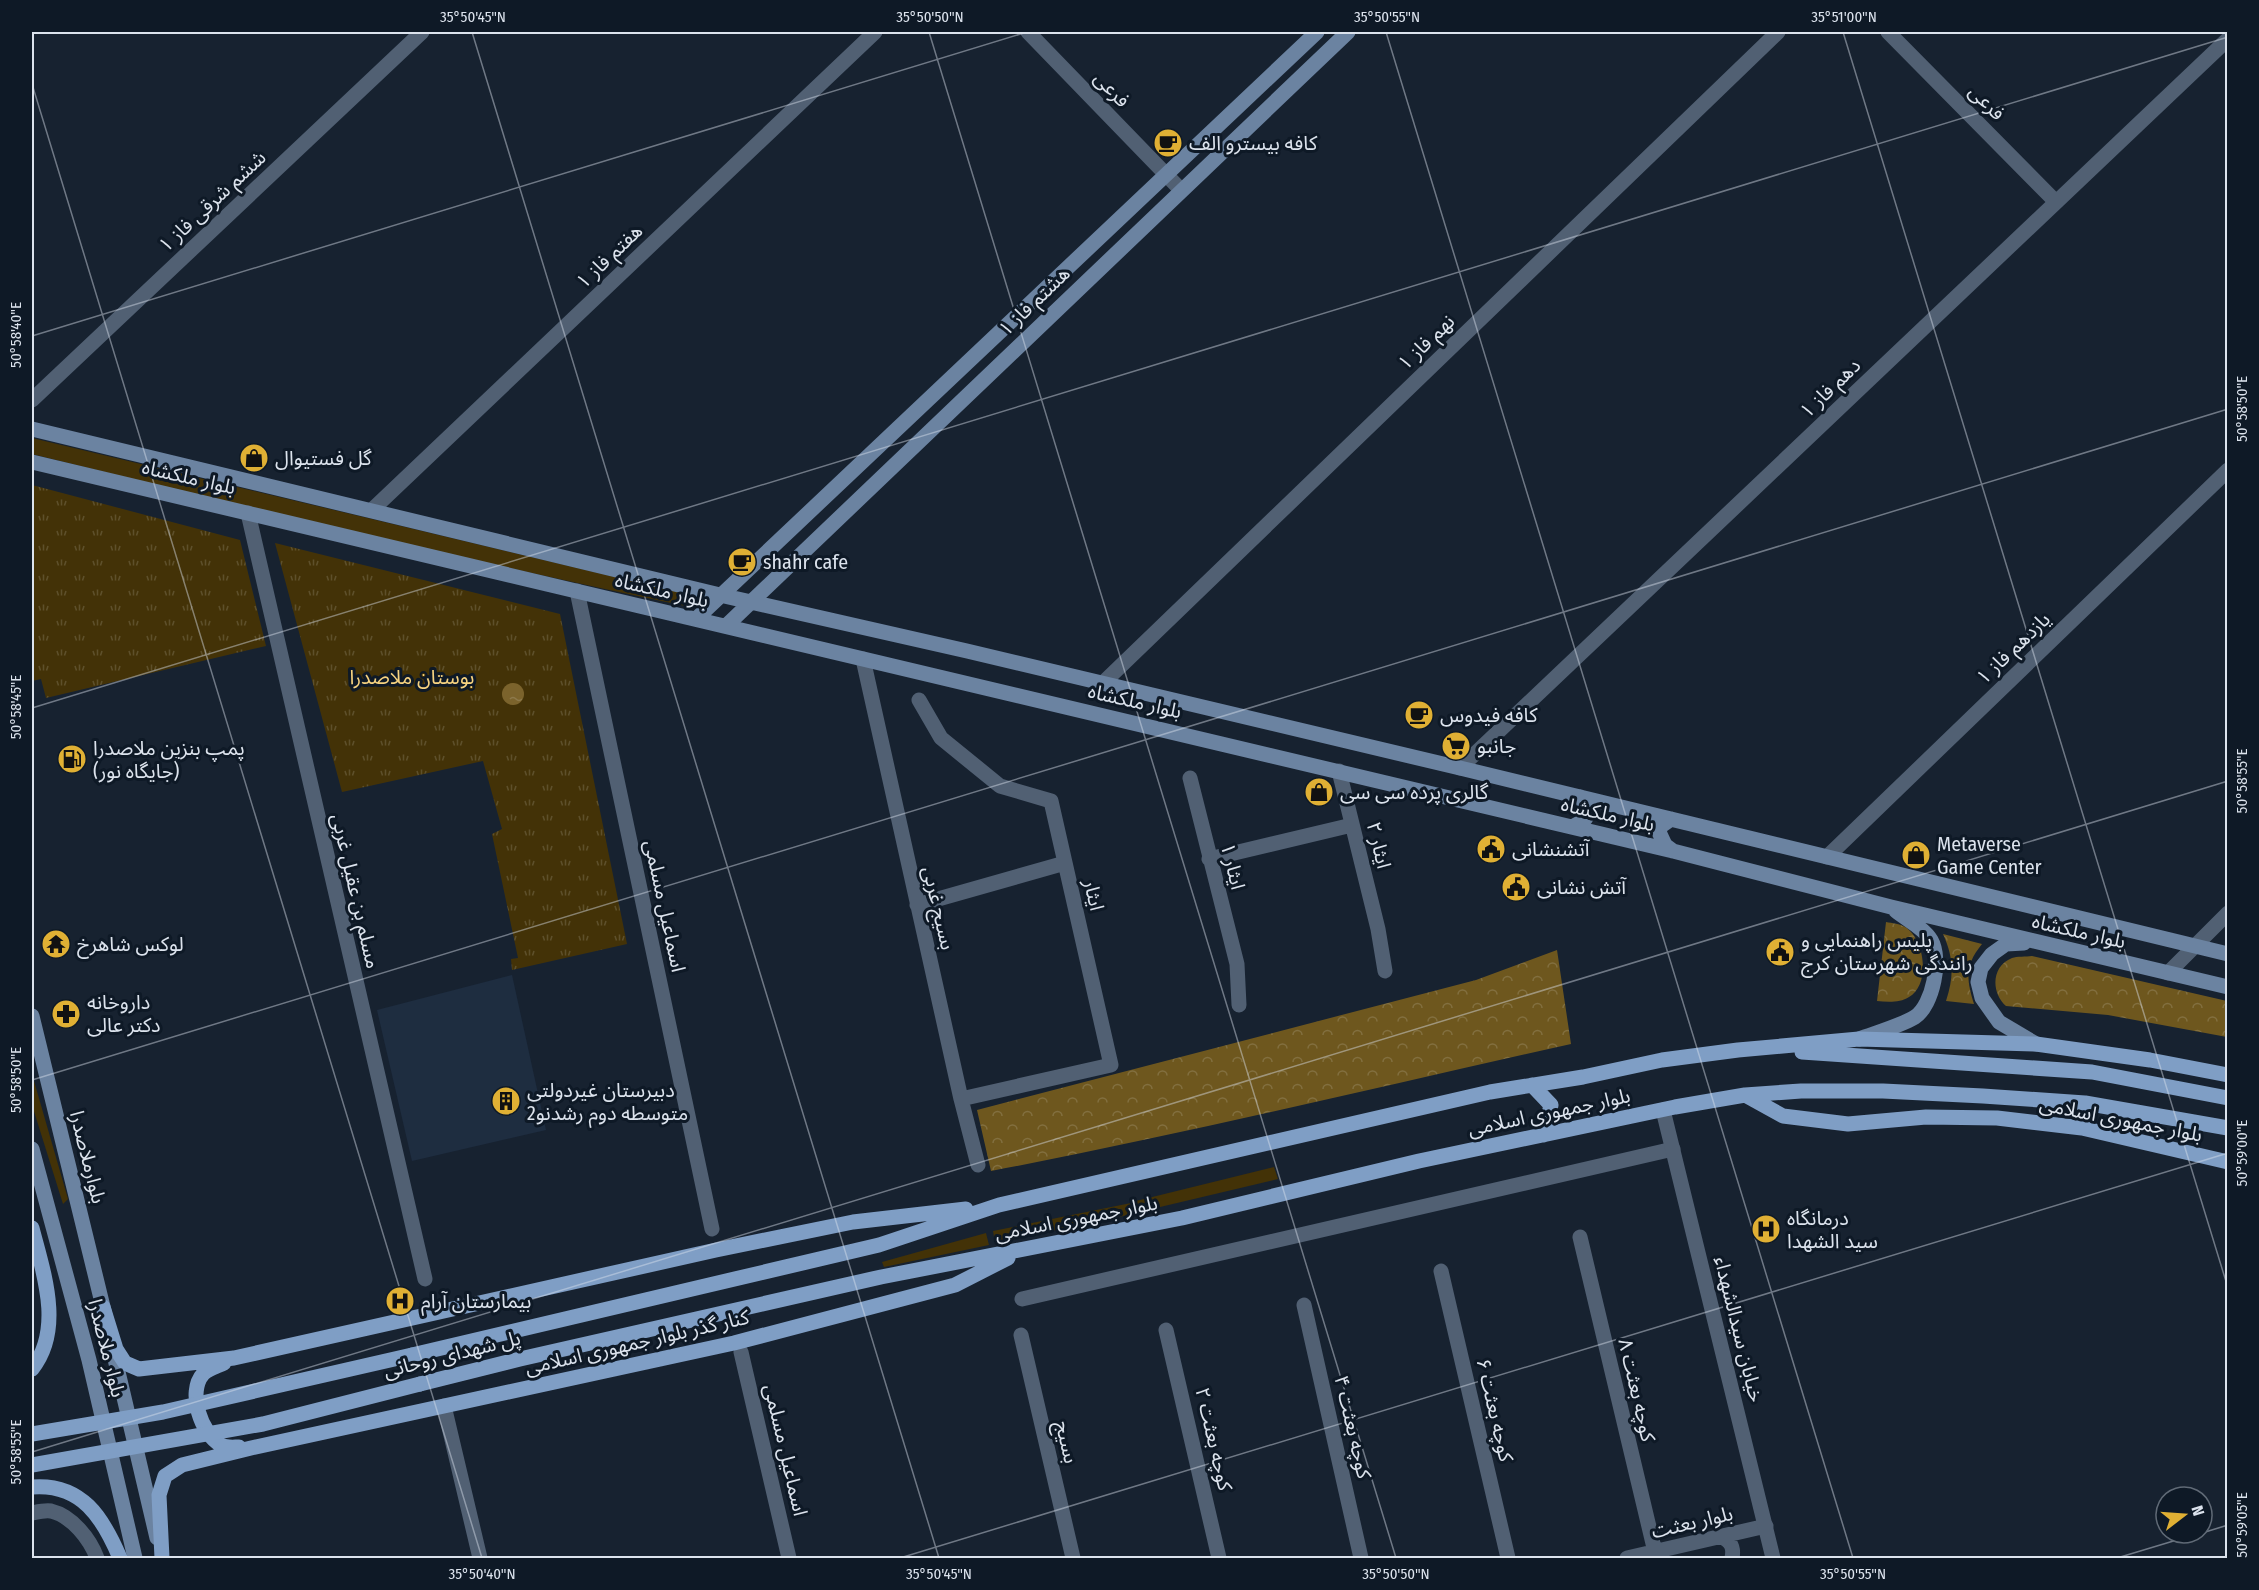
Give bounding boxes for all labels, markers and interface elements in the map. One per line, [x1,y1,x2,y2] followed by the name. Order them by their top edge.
[440,8,506,26] text: 35°50'45"N
[896,8,964,26] text: 35°50'50"N
[1354,8,1420,26] text: 35°50'55"N
[1811,8,1877,26] text: 35°51'00"N
[1089,66,1135,112] street label: فرعی
[1964,79,2010,125] street label: فرعی
[1152,127,1184,159] cafe icon: کافه بیسترو الف
[1189,131,1318,155] place label: کافه بیسترو الف
[153,145,273,259] street label: ششم شرقی فاز ۱
[571,219,649,296] street label: هفتم فاز ۱
[993,261,1077,343] street label: هشتم فاز ۱
[7,302,25,368] text: 50°58'40"E
[1393,309,1461,377] street label: نهم فاز ۱
[1795,353,1867,425] street label: دهم فاز ۱
[2233,376,2251,442] text: 50°58'50"E
[238,442,270,474] shop icon: گل فستیوال
[275,446,372,470] place label: گل فستیوال
[140,455,238,499] street label: بلوار ملکشاه
[726,546,758,578] cafe icon: shahr cafe
[763,550,848,574] place label: shahr cafe
[613,568,711,612] street label: بلوار ملکشاه
[1971,607,2057,691] street label: یازدهم فاز ۱
[350,665,474,689] park label: بوستان ملاصدرا
[7,675,25,739] text: 50°58'45"E
[1086,679,1184,723] street label: بلوار ملکشاه
[1403,699,1435,731] cafe icon: كافه فيدوس
[1440,703,1538,727] place label: كافه فيدوس
[1440,730,1472,762] supermarket icon: جانبو
[1477,734,1516,758] place label: جانبو
[93,736,245,783] place label: پمپ بنزین ملاصدرا (جایگاه نور)
[56,743,88,775] fuel station icon: پمپ بنزین ملاصدرا (جایگاه نور)
[2233,749,2251,813] text: 50°58'55"E
[1303,776,1335,808] shop icon: گالری پرده سی سی
[1340,780,1489,805] place label: گالری پرده سی سی
[1559,792,1657,836] street label: بلوار ملکشاه
[324,811,386,972] street label: مسلم بن عقیل غربی
[1362,819,1396,871] street label: ایثار ۲
[1937,832,2042,879] place label: Metaverse Game Center
[1475,833,1507,865] public building icon: آتشنشانی
[1512,837,1591,861] place label: آتشنشانی
[639,838,691,974] street label: اسماعیل مسلمی
[1900,839,1932,871] shop icon: Metaverse Game Center
[1216,840,1250,892] street label: ایثار ۱
[915,864,960,953] street label: بسیج غربی
[1500,871,1532,903] public building icon: آتش نشانی
[1537,875,1627,899] place label: آتش نشانی
[1079,876,1109,913] street label: ایثار
[2030,909,2128,953] street label: بلوار ملکشاه
[40,928,72,960] temple icon: لوکس شاهرخ
[1801,928,1973,978] place label: پلیس راهنمایی و رانندگی شهرستان کرج
[77,932,184,959] place label: لوکس شاهرخ
[1764,936,1796,968] public building icon: پلیس راهنمایی و رانندگی شهرستان کرج
[87,990,161,1037] place label: داروخانه دکتر عالی
[50,998,82,1030] pharmacy icon: داروخانه دکتر عالی
[7,1047,25,1113] text: 50°58'50"E
[527,1078,688,1128] place label: دبیرستان غیردولتی متوسطه دوم رشدنو2
[1466,1083,1632,1141] street label: بلوار جمهوری اسلامی
[490,1085,522,1117] building icon: دبیرستان غیردولتی متوسطه دوم رشدنو2
[2038,1091,2204,1147] street label: بلوار جمهوری اسلامی
[65,1108,111,1206] street label: بلوارملاصدرا
[2233,1120,2251,1186] text: 50°59'00"E
[993,1190,1159,1246] street label: بلوار جمهوری اسلامی
[1787,1206,1878,1253] place label: درمانگاه سید الشهدا
[1750,1213,1782,1245] hospital icon: درمانگاه سید الشهدا
[1709,1254,1769,1404] street label: خیابان سیدالشهداء
[384,1285,416,1317] hospital icon: بیمارستان آرام
[421,1289,531,1316] place label: بیمارستان آرام
[83,1296,131,1400] street label: بلوار ملاصدرا
[523,1304,752,1379] street label: کنار گذر بلوار جمهوری اسلامی
[381,1325,523,1384] street label: پل شهدای روحانی
[1612,1336,1661,1445] street label: کوچه بعثت ۸
[1470,1356,1519,1465] street label: کوچه بعثت ۶
[1328,1373,1377,1482] street label: کوچه بعثت ۴
[759,1382,813,1518] street label: اسماعیل مسلمی
[1189,1385,1238,1494] street label: کوچه بعثت ۲
[1048,1418,1084,1466] street label: بسیج
[7,1420,25,1484] text: 50°58'55"E
[2154,1485,2214,1545] north arrow
[2233,1492,2251,1558] text: 50°59'05"E
[1649,1501,1735,1543] street label: بلوار بعثت
[2187,1503,2208,1518] text: N
[448,1565,516,1583] text: 35°50'40"N
[906,1565,972,1583] text: 35°50'45"N
[1362,1565,1430,1583] text: 35°50'50"N
[1820,1565,1886,1583] text: 35°50'55"N

